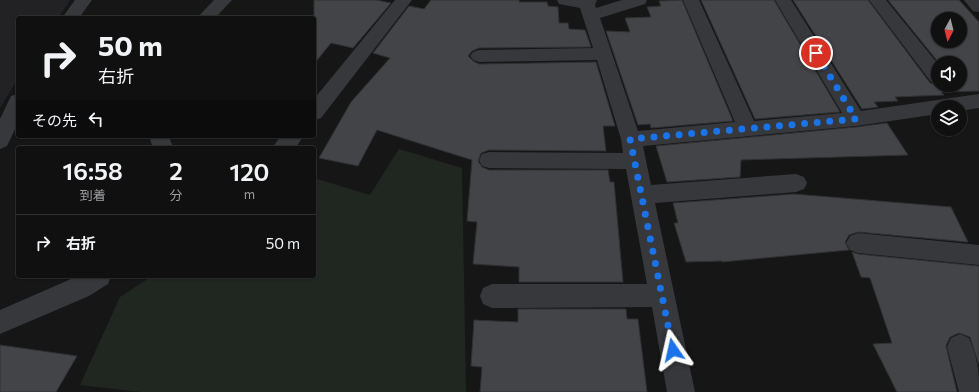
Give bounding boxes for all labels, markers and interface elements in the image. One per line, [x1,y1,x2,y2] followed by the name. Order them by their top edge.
[931,12,967,48] north arrow
[931,12,967,136] map controls
[98,28,163,62] text: 50 m
[32,32,84,84] icon: right
[799,36,833,70] pin
[805,42,827,64] icon: arrive
[931,56,967,92] button: sound
[98,65,134,87] text: 右折
[931,100,967,136] button: layers
[85,108,107,130] icon: left
[32,111,77,129] text: その先
[63,156,123,185] text: 16:58
[169,156,183,185] text: 2
[229,157,269,186] text: 120
[244,186,255,202] text: m
[80,187,106,203] text: 到着
[170,187,183,203] text: 分
[32,232,54,254] icon: right
[66,234,96,252] text: 右折
[266,234,300,252] text: 50 m
[652,329,694,371] position arrow

